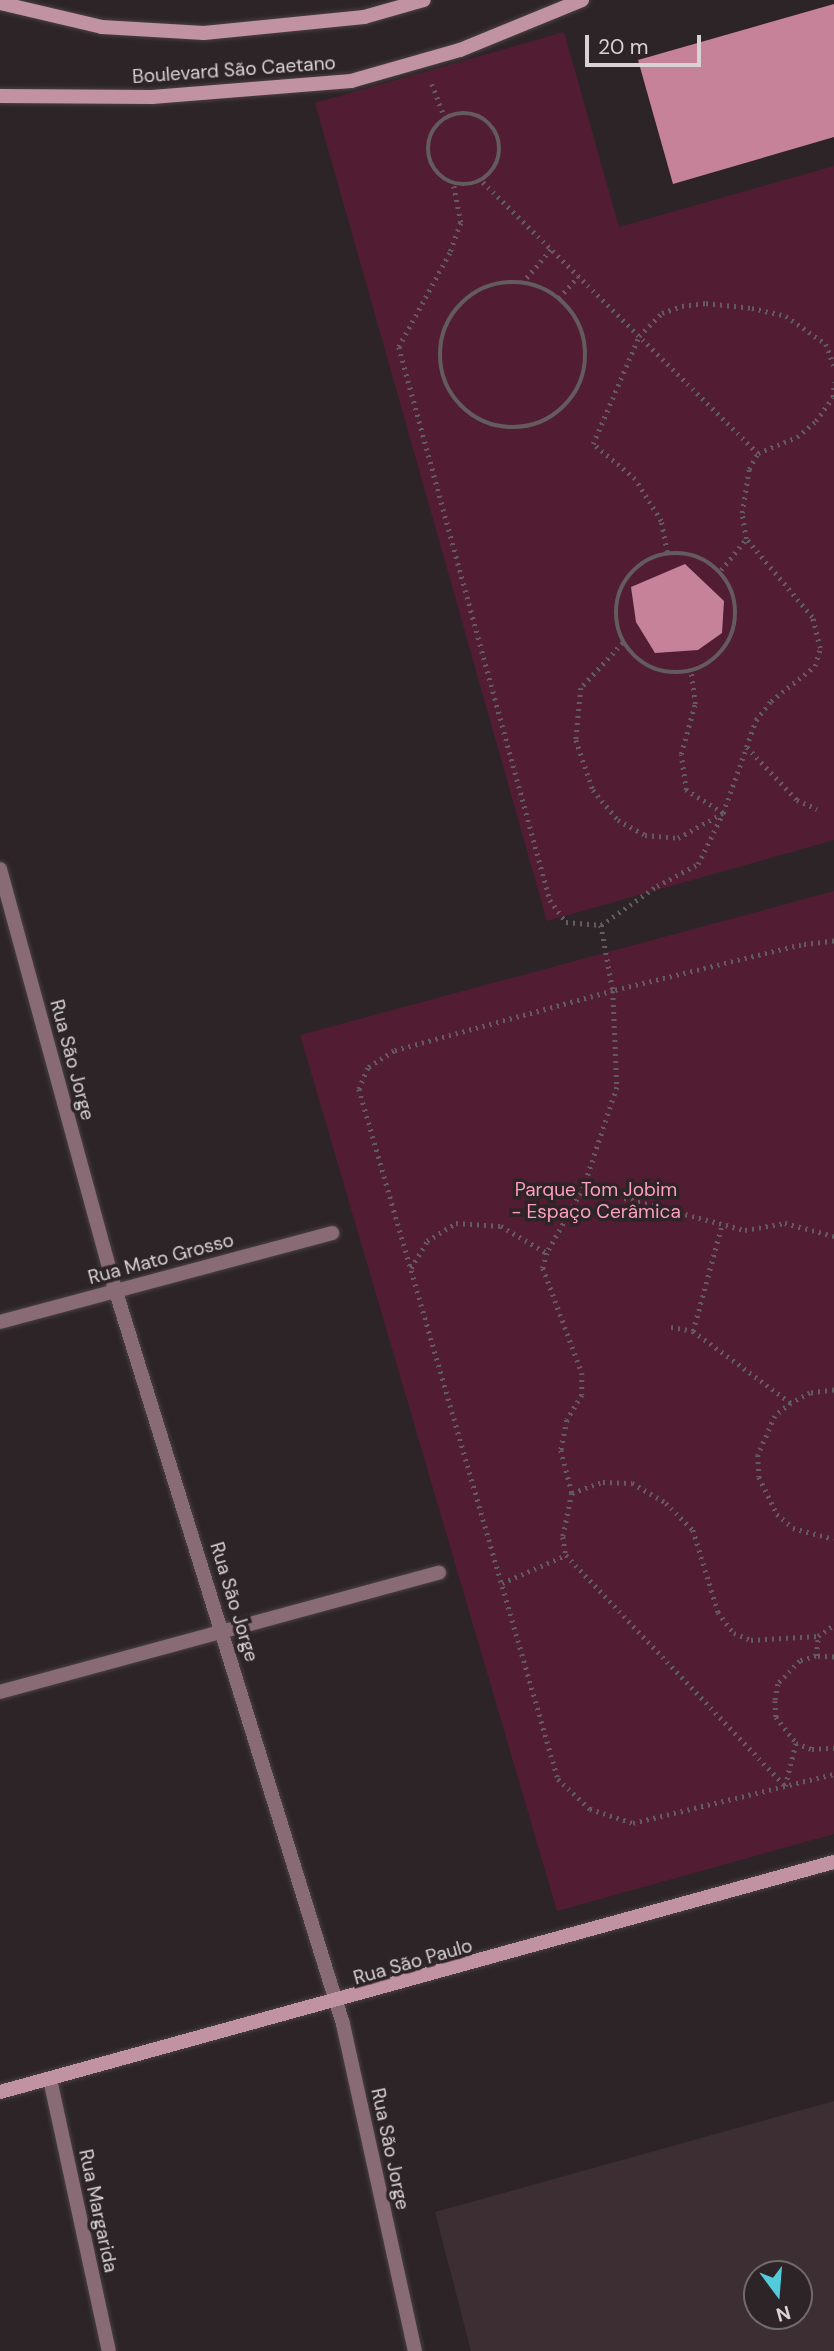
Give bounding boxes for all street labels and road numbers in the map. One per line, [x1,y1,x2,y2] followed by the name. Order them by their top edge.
[132,52,336,88] street label: Boulevard São Caetano
[45,997,99,1123] street label: Rua São Jorge
[86,1229,236,1289] street label: Rua Mato Grosso
[205,1539,263,1665] street label: Rua São Jorge
[351,1934,475,1990] street label: Rua São Paulo
[366,2086,414,2212] street label: Rua São Jorge
[74,2147,122,2275] street label: Rua Margarida

